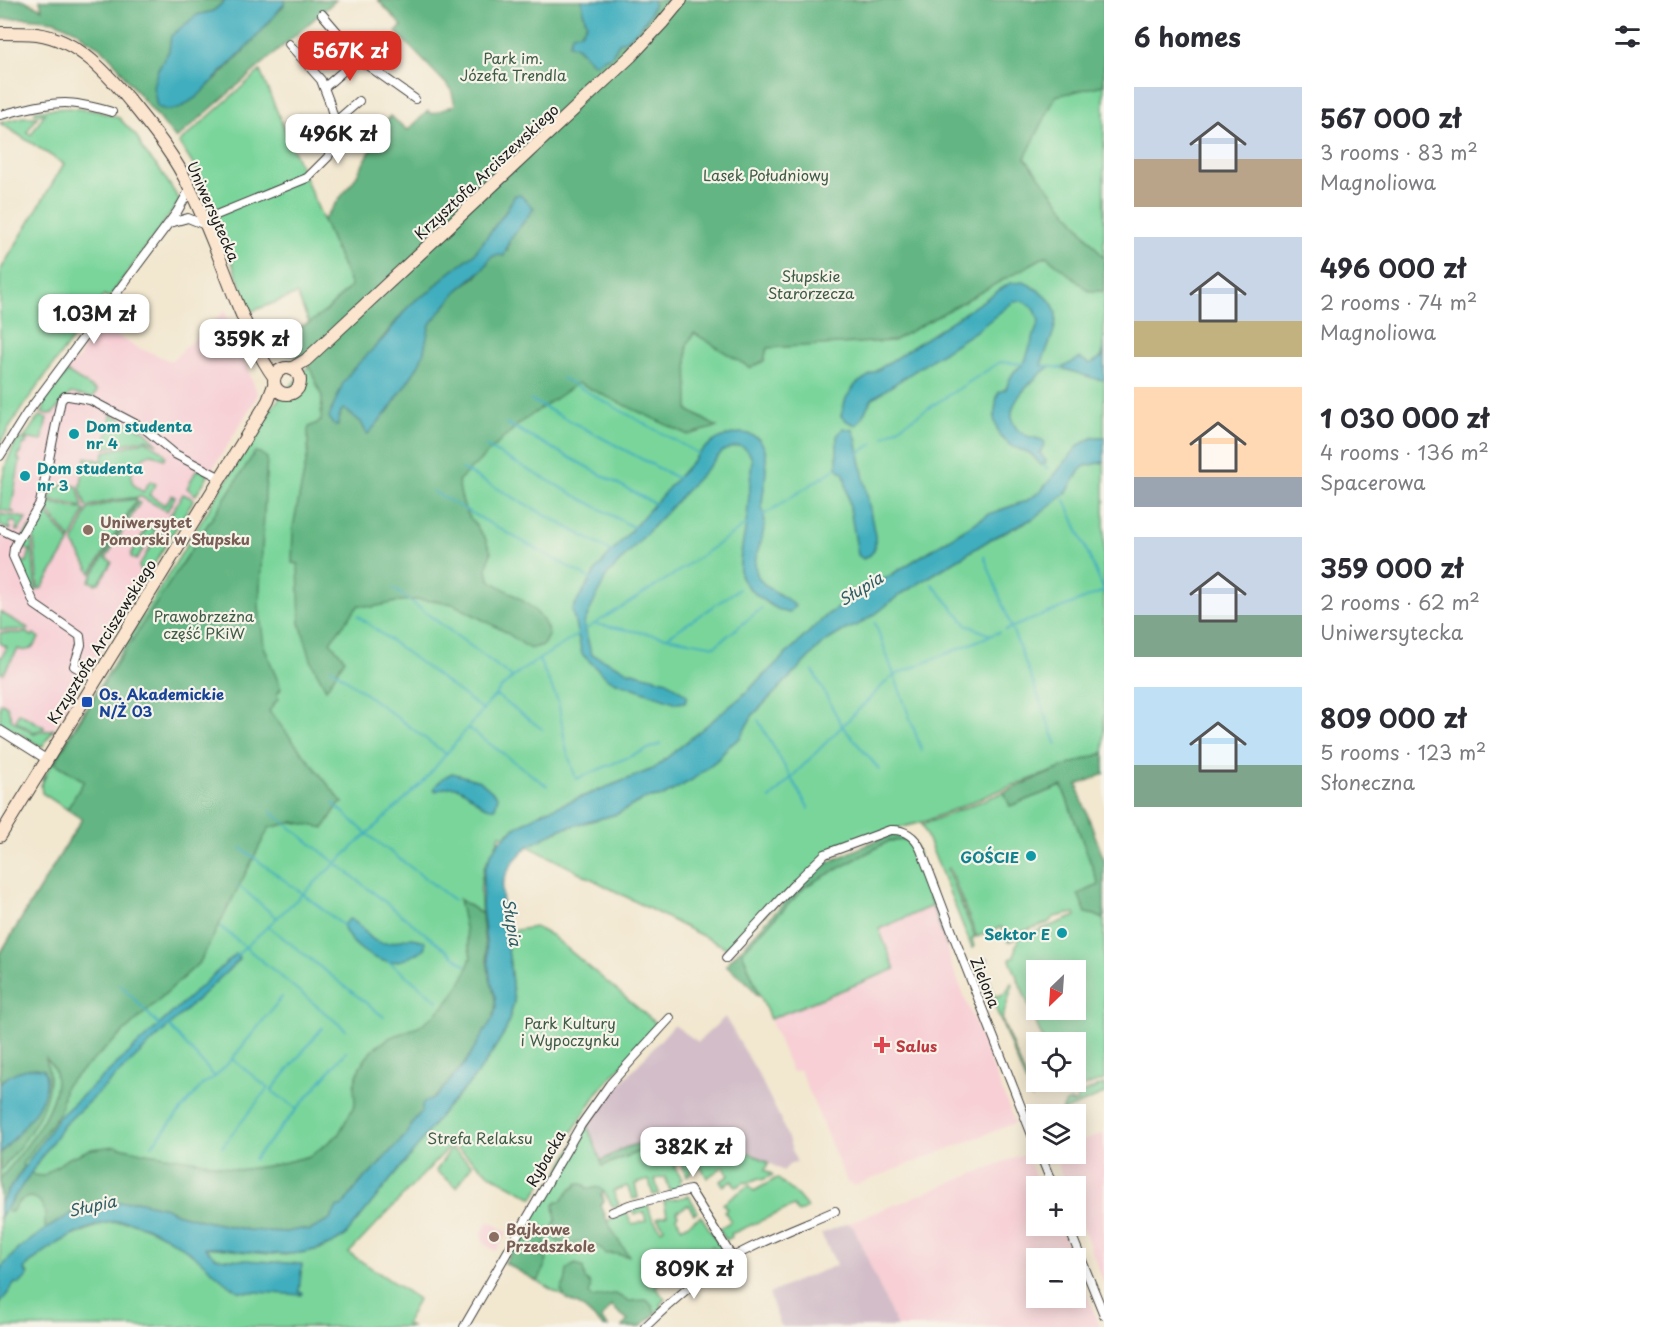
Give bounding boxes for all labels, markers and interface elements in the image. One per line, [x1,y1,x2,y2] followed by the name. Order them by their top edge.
[1134,17,1241,56] text: 6 homes
[1611,20,1644,53] icon: filters
[295,31,405,82] pin: 567K zł
[312,35,388,65] text: 567K zł
[460,46,567,86] park label: Park im. Józefa Trendla
[409,98,563,244] street label: Krzysztofa Arciszewskiego
[1320,98,1461,137] text: 567 000 zł
[1182,111,1254,183] icon: home
[283,114,393,165] pin: 496K zł
[299,118,377,148] text: 496K zł
[1320,137,1478,167] text: 3 rooms · 83 m²
[182,157,247,265] street label: Uniwersytecka
[703,163,829,186] park label: Lasek Południowy
[1320,167,1436,197] text: Magnoliowa
[1320,248,1465,287] text: 496 000 zł
[1182,261,1254,333] icon: home
[768,264,855,304] park label: Słupskie Starorzecza
[1320,287,1477,317] text: 2 rooms · 74 m²
[32,294,156,345] pin: 1.03M zł
[52,298,136,328] text: 1.03M zł
[1320,317,1436,347] text: Magnoliowa
[196,319,306,370] pin: 359K zł
[213,323,289,353] text: 359K zł
[1320,398,1489,437] text: 1 030 000 zł
[1182,411,1254,483] icon: home
[86,414,192,454] place label: Dom studenta nr 4
[67,427,81,441] marker: Dom studenta nr 4
[1320,437,1489,467] text: 4 rooms · 136 m²
[37,456,143,496] place label: Dom studenta nr 3
[1320,467,1425,497] text: Spacerowa
[18,469,32,483] marker: Dom studenta nr 3
[100,510,250,550] place label: Uniwersytet Pomorski w Słupsku
[81,523,95,537] marker: Uniwersytet Pomorski w Słupsku
[1320,548,1463,587] text: 359 000 zł
[41,554,161,728] street label: Krzysztofa Arciszewskiego
[1182,561,1254,633] icon: home
[833,565,888,611] water label: Słupia
[1320,587,1480,617] text: 2 rooms · 62 m²
[154,604,255,644] park label: Prawobrzeżna część PKiW
[1320,617,1463,647] text: Uniwersytecka
[99,682,224,722] place label: Os. Akademickie N/Ż 03
[80,695,94,709] marker: Os. Akademickie N/Ż 03
[1320,698,1466,737] text: 809 000 zł
[1182,711,1254,783] icon: home
[1320,737,1486,767] text: 5 rooms · 123 m²
[1320,767,1415,797] text: Słoneczna
[960,845,1019,868] place label: GOŚCIE
[1024,849,1038,863] marker: GOŚCIE
[497,896,529,949] water label: Słupia
[984,922,1050,945] place label: Sektor E
[1055,926,1069,940] marker: Sektor E
[965,953,1007,1012] street label: Zielona
[1026,960,1086,1020] north arrow
[1026,960,1086,1308] map controls
[521,1011,619,1051] park label: Park Kultury i Wypoczynku
[1026,1032,1086,1092] button: locate
[896,1034,937,1057] place label: Salus
[873,1036,891,1054] marker: Salus
[1026,1104,1086,1164] button: layers
[519,1125,571,1191] street label: Rybacka
[427,1126,533,1149] park label: Strefa Relaksu
[638,1127,748,1178] pin: 382K zł
[654,1131,732,1161] text: 382K zł
[1026,1176,1086,1236] button: +
[66,1188,119,1222] water label: Słupia
[506,1217,596,1257] place label: Bajkowe Przedszkole
[487,1230,501,1244] marker: Bajkowe Przedszkole
[1026,1248,1086,1308] button: −
[639,1249,749,1300] pin: 809K zł
[655,1253,733,1283] text: 809K zł

